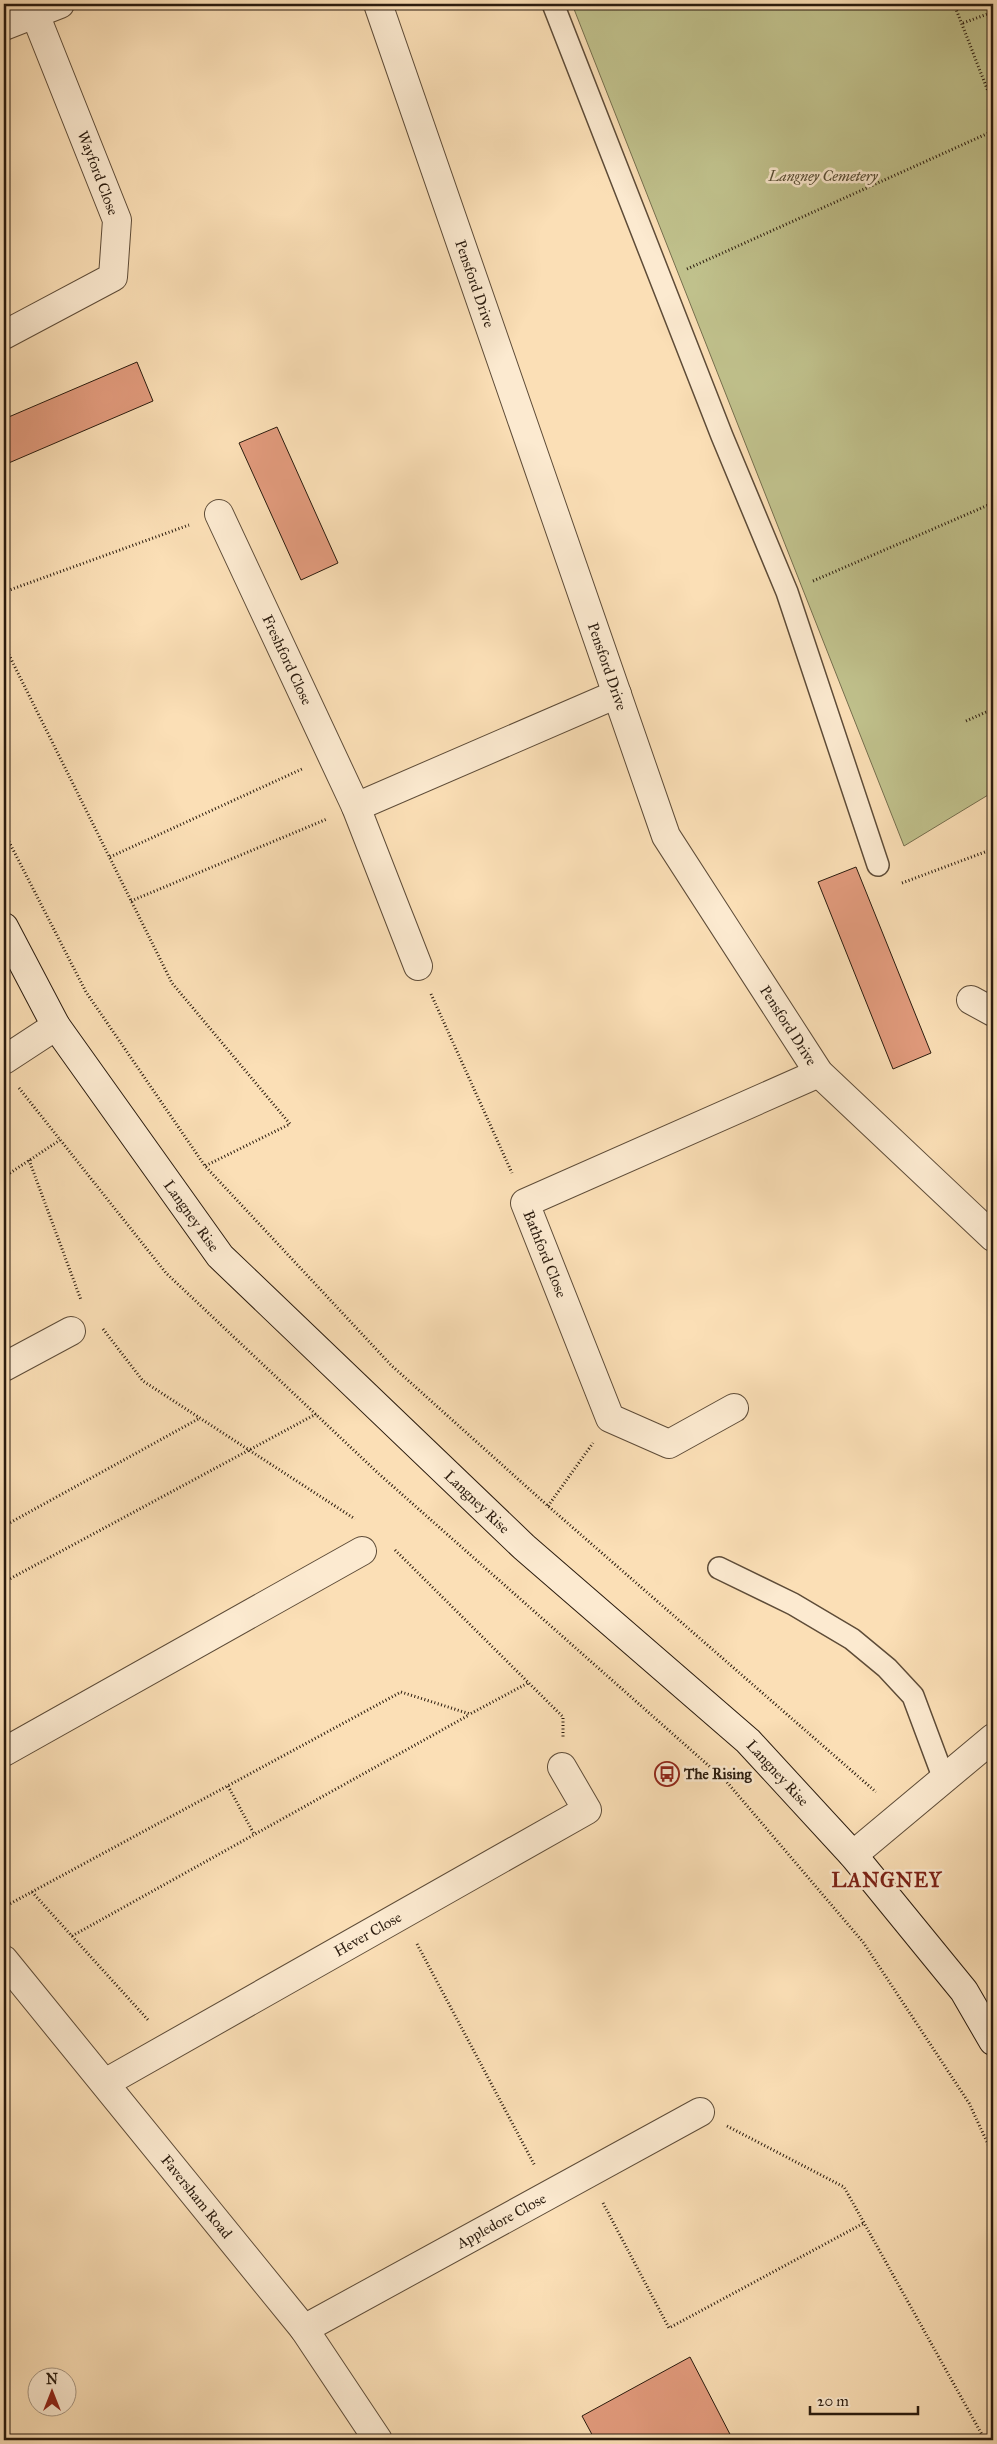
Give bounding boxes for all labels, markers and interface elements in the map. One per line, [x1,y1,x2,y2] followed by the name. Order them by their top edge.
[74,128,122,218] street label: Wayford Close
[767,167,879,185] park label: Langney Cemetery
[451,237,498,330] street label: Pensford Drive
[258,612,316,708] street label: Freshford Close
[584,620,631,713] street label: Pensford Drive
[756,982,821,1069] street label: Pensford Drive
[160,1177,223,1255] street label: Langney Rise
[519,1208,571,1300] street label: Bathford Close
[441,1467,513,1537] street label: Langney Rise
[743,1736,812,1810] street label: Langney Rise
[654,1761,680,1787] bus stop icon: The Rising
[683,1765,752,1784] place label: The Rising
[831,1868,943,1892] district label: LANGNEY
[331,1908,405,1960] street label: Hever Close
[157,2151,236,2242] street label: Faversham Road
[453,2189,549,2253] street label: Appledore Close
[28,2366,78,2416] north arrow
[46,2371,58,2388] text: N
[810,2384,917,2416] scale bar
[817,2392,849,2410] text: 20 m

